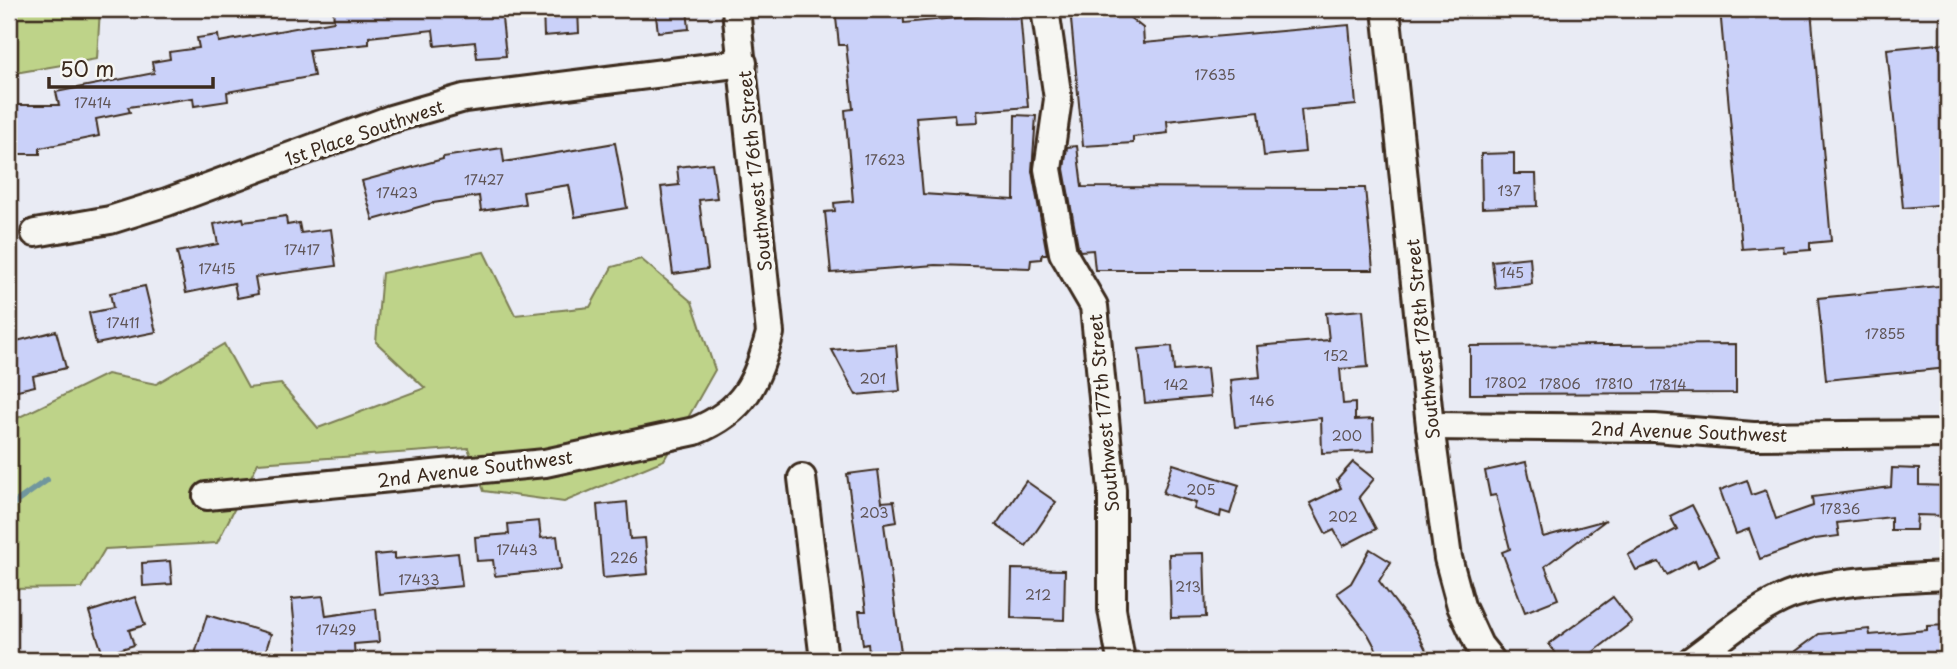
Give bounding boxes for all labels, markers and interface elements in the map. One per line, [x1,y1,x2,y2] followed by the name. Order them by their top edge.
[49,46,214,90] scale bar
[60,52,114,84] text: 50 m
[1195,64,1235,85] house number: 17635
[730,69,778,273] street label: Southwest 176th Street
[74,92,112,113] house number: 17414
[281,92,447,172] street label: 1st Place Southwest
[865,149,905,170] house number: 17623
[464,169,504,190] house number: 17427
[1497,180,1521,201] house number: 137
[376,182,418,203] house number: 17423
[1398,238,1446,440] street label: Southwest 178th Street
[284,239,320,260] house number: 17417
[198,258,236,279] house number: 17415
[1500,262,1524,283] house number: 145
[106,312,140,333] house number: 17411
[1081,313,1125,513] street label: Southwest 177th Street
[1865,323,1905,344] house number: 17855
[1324,345,1348,366] house number: 152
[860,368,886,389] house number: 201
[1485,372,1527,393] house number: 17802
[1539,373,1581,394] house number: 17806
[1595,373,1633,394] house number: 17810
[1164,374,1189,395] house number: 142
[1649,374,1687,395] house number: 17814
[1249,390,1275,411] house number: 146
[1590,414,1788,448] street label: 2nd Avenue Southwest
[1332,425,1362,446] house number: 200
[376,443,574,493] street label: 2nd Avenue Southwest
[1187,479,1215,500] house number: 205
[1820,498,1860,519] house number: 17836
[860,502,888,523] house number: 203
[1328,506,1358,527] house number: 202
[496,539,538,560] house number: 17443
[610,547,638,568] house number: 226
[399,569,439,590] house number: 17433
[1175,576,1201,597] house number: 213
[1025,584,1051,605] house number: 212
[316,619,356,640] house number: 17429

